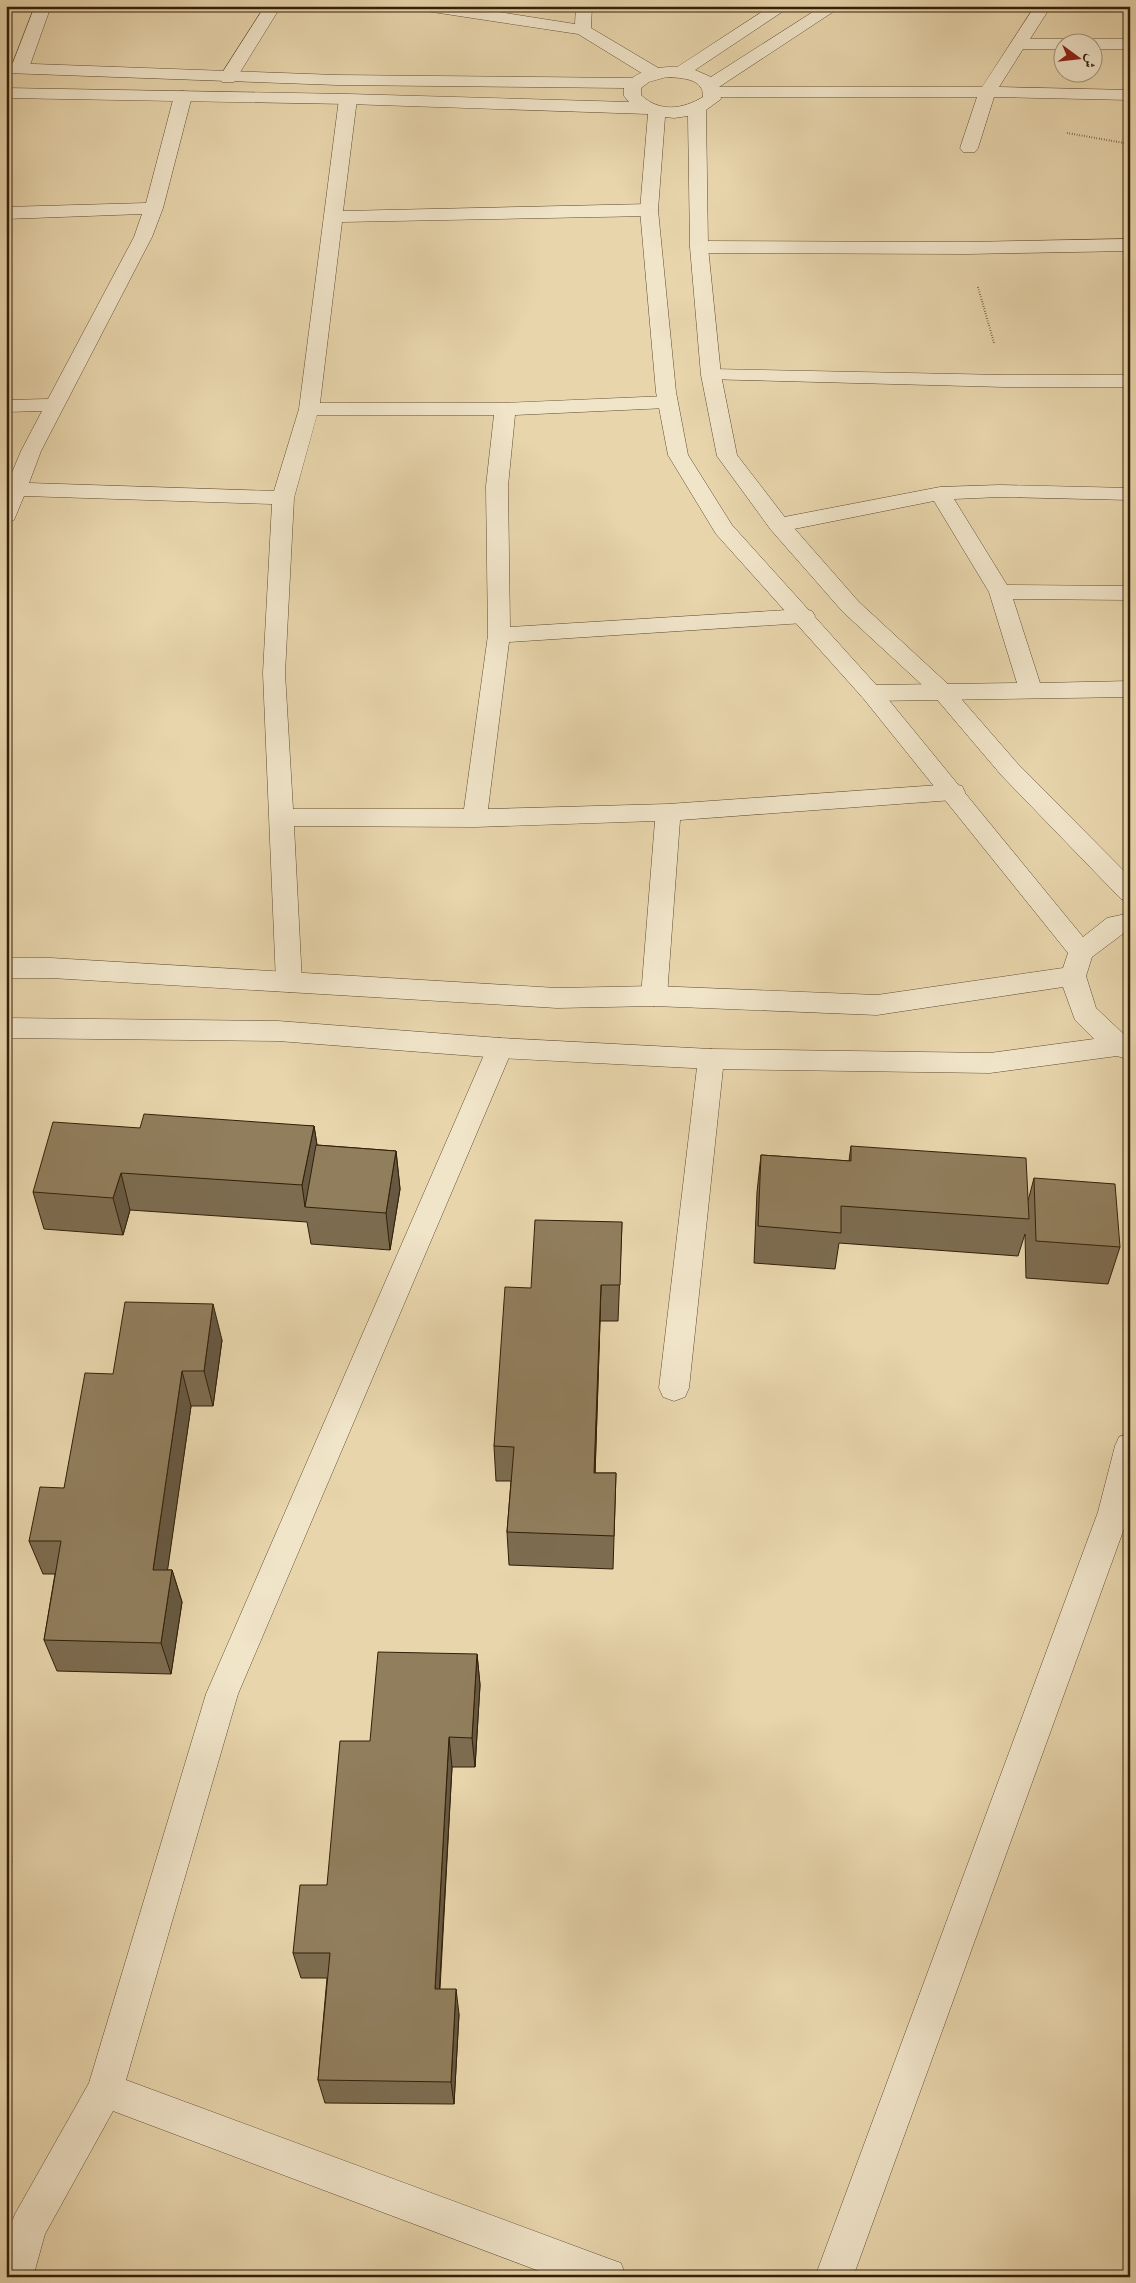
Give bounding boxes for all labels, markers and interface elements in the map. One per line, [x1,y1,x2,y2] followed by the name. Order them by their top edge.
[1054,32,1104,82] north arrow
[1081,53,1098,70] text: ش

